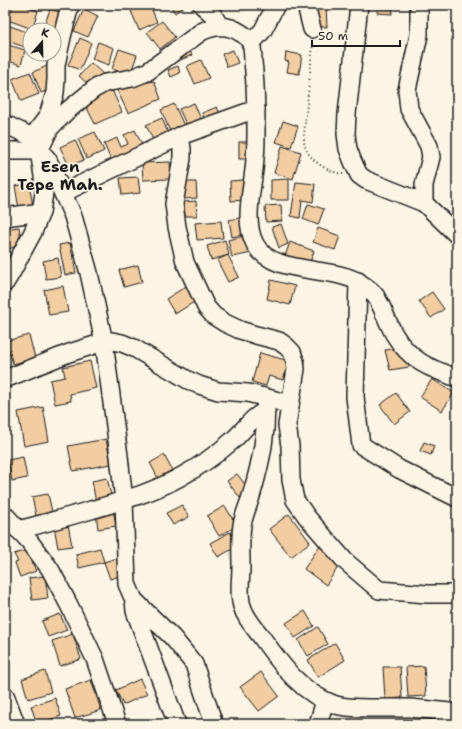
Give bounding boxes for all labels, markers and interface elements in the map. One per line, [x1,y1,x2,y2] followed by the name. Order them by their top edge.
[22,22,62,62] north arrow
[312,22,400,48] scale bar
[39,25,52,42] text: K
[318,28,348,44] text: 50 m
[17,156,103,195] district label: Esen Tepe Mah.

